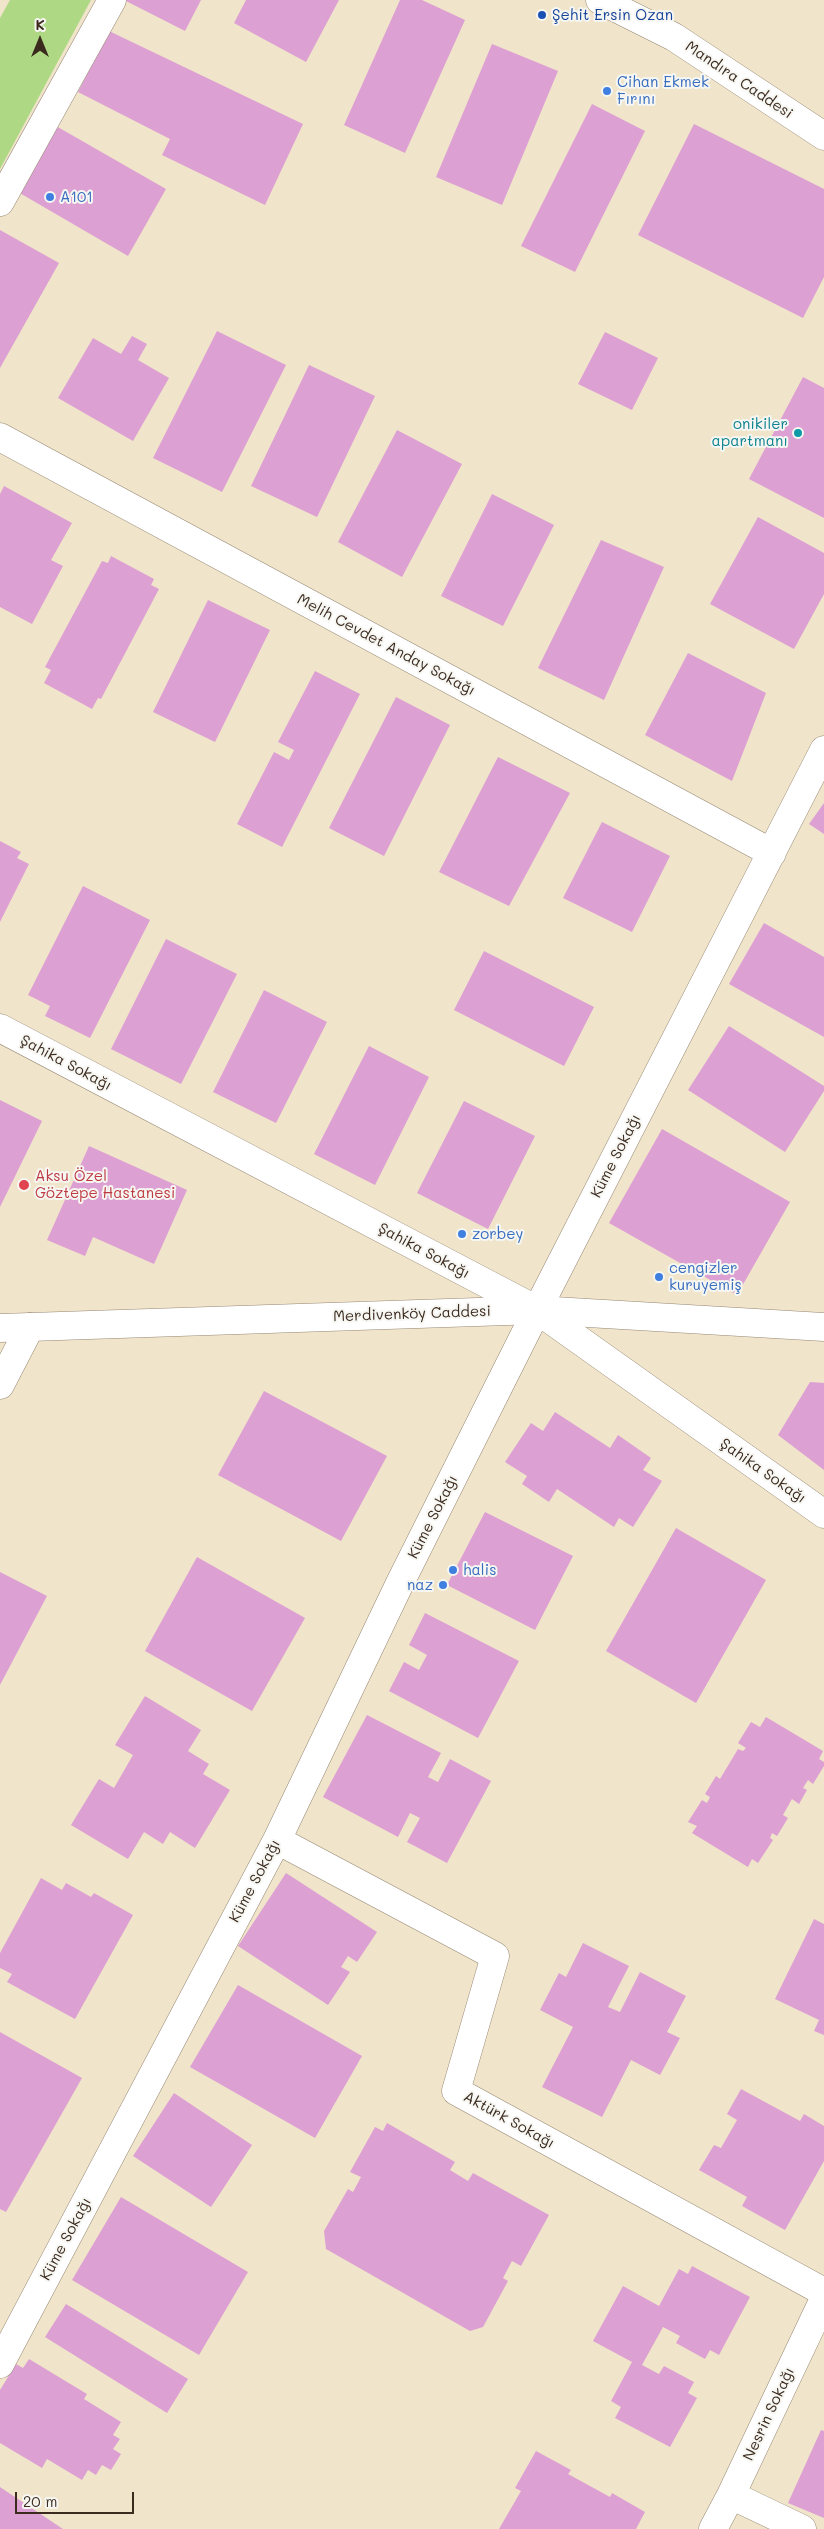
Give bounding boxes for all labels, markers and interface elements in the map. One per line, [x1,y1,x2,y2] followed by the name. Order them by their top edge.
[552,6,673,24] place label: Şehit Ersin Ozan
[536,9,548,21] marker: Şehit Ersin Ozan
[15,15,65,65] north arrow
[35,15,45,34] text: K
[682,37,796,123] street label: Mandıra Caddesi
[617,73,709,108] place label: Cihan Ekmek Fırını
[601,85,613,97] marker: Cihan Ekmek Fırını
[60,188,93,206] place label: A101
[44,191,56,203] marker: A101
[712,415,788,450] place label: onikiler apartmanı
[792,427,804,439] marker: onikiler apartmanı
[294,590,478,700] street label: Melih Cevdet Anday Sokağı
[17,1031,115,1095] street label: Şahika Sokağı
[587,1111,645,1201] street label: Küme Sokağı
[35,1167,175,1202] place label: Aksu Özel Göztepe Hastanesi
[17,1178,31,1192] marker: Aksu Özel Göztepe Hastanesi
[375,1219,473,1283] street label: Şahika Sokağı
[472,1225,523,1243] place label: zorbey
[456,1228,468,1240] marker: zorbey
[669,1259,742,1294] place label: cengizler kuruyemiş
[653,1271,665,1283] marker: cengizler kuruyemiş
[333,1302,491,1326] street label: Merdivenköy Caddesi
[716,1435,810,1507] street label: Şahika Sokağı
[404,1472,462,1562] street label: Küme Sokağı
[463,1561,496,1579] place label: halis
[447,1564,459,1576] marker: halis
[407,1576,433,1594] place label: naz
[437,1579,449,1591] marker: naz
[226,1836,284,1926] street label: Küme Sokağı
[460,2088,558,2152] street label: Aktürk Sokağı
[37,2194,95,2284] street label: Küme Sokağı
[740,2364,798,2464] street label: Nesrin Sokağı
[18,2482,136,2514] scale bar
[23,2491,57,2511] text: 20 m

